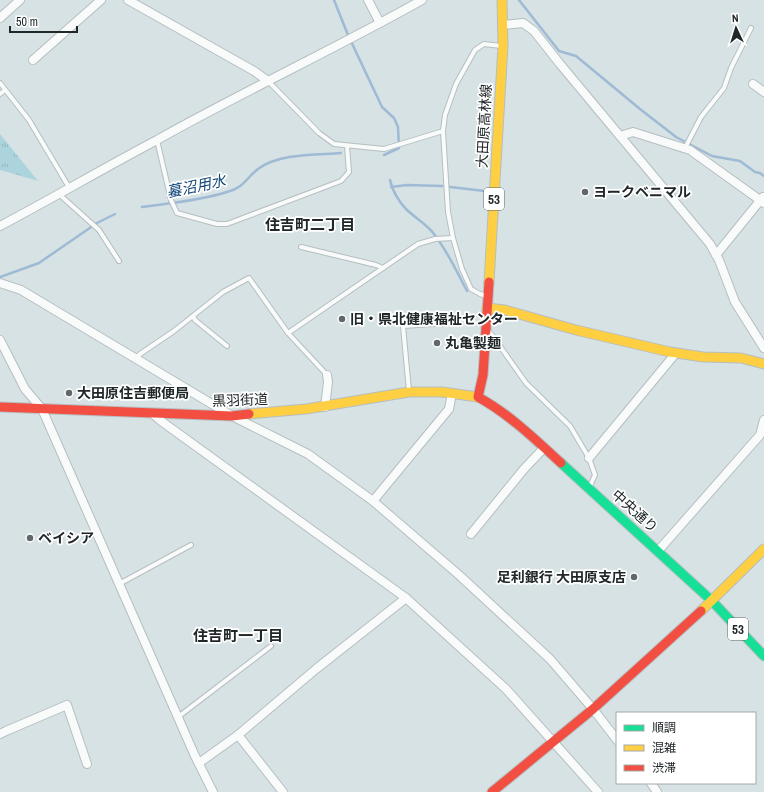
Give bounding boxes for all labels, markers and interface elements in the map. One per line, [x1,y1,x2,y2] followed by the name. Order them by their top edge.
[10,8,77,34] scale bar
[716,8,756,48] north arrow
[732,11,739,25] text: N
[16,14,38,30] text: 50 m
[473,84,495,168] street label: 大田原高林線
[164,169,229,203] water label: 蟇沼用水
[593,183,691,201] place label: ヨークベニマル
[580,187,590,197] marker: ヨークベニマル
[484,188,504,210] road number: 53
[265,214,355,235] district label: 住吉町二丁目
[350,310,518,328] place label: 旧・県北健康福祉センター
[337,314,347,324] marker: 旧・県北健康福祉センター
[445,334,501,352] place label: 丸亀製麺
[432,338,442,348] marker: 丸亀製麺
[77,384,189,402] place label: 大田原住吉郵便局
[64,388,74,398] marker: 大田原住吉郵便局
[212,390,268,410] street label: 黒羽街道
[608,486,662,536] street label: 中央通り
[38,529,94,547] place label: ベイシア
[25,533,35,543] marker: ベイシア
[497,568,626,586] place label: 足利銀行 大田原支店
[629,572,639,582] marker: 足利銀行 大田原支店
[728,618,748,640] road number: 53
[193,625,283,646] district label: 住吉町一丁目
[616,712,756,784] legend
[652,720,676,736] text: 順調
[652,740,676,756] text: 混雑
[652,760,676,776] text: 渋滞

